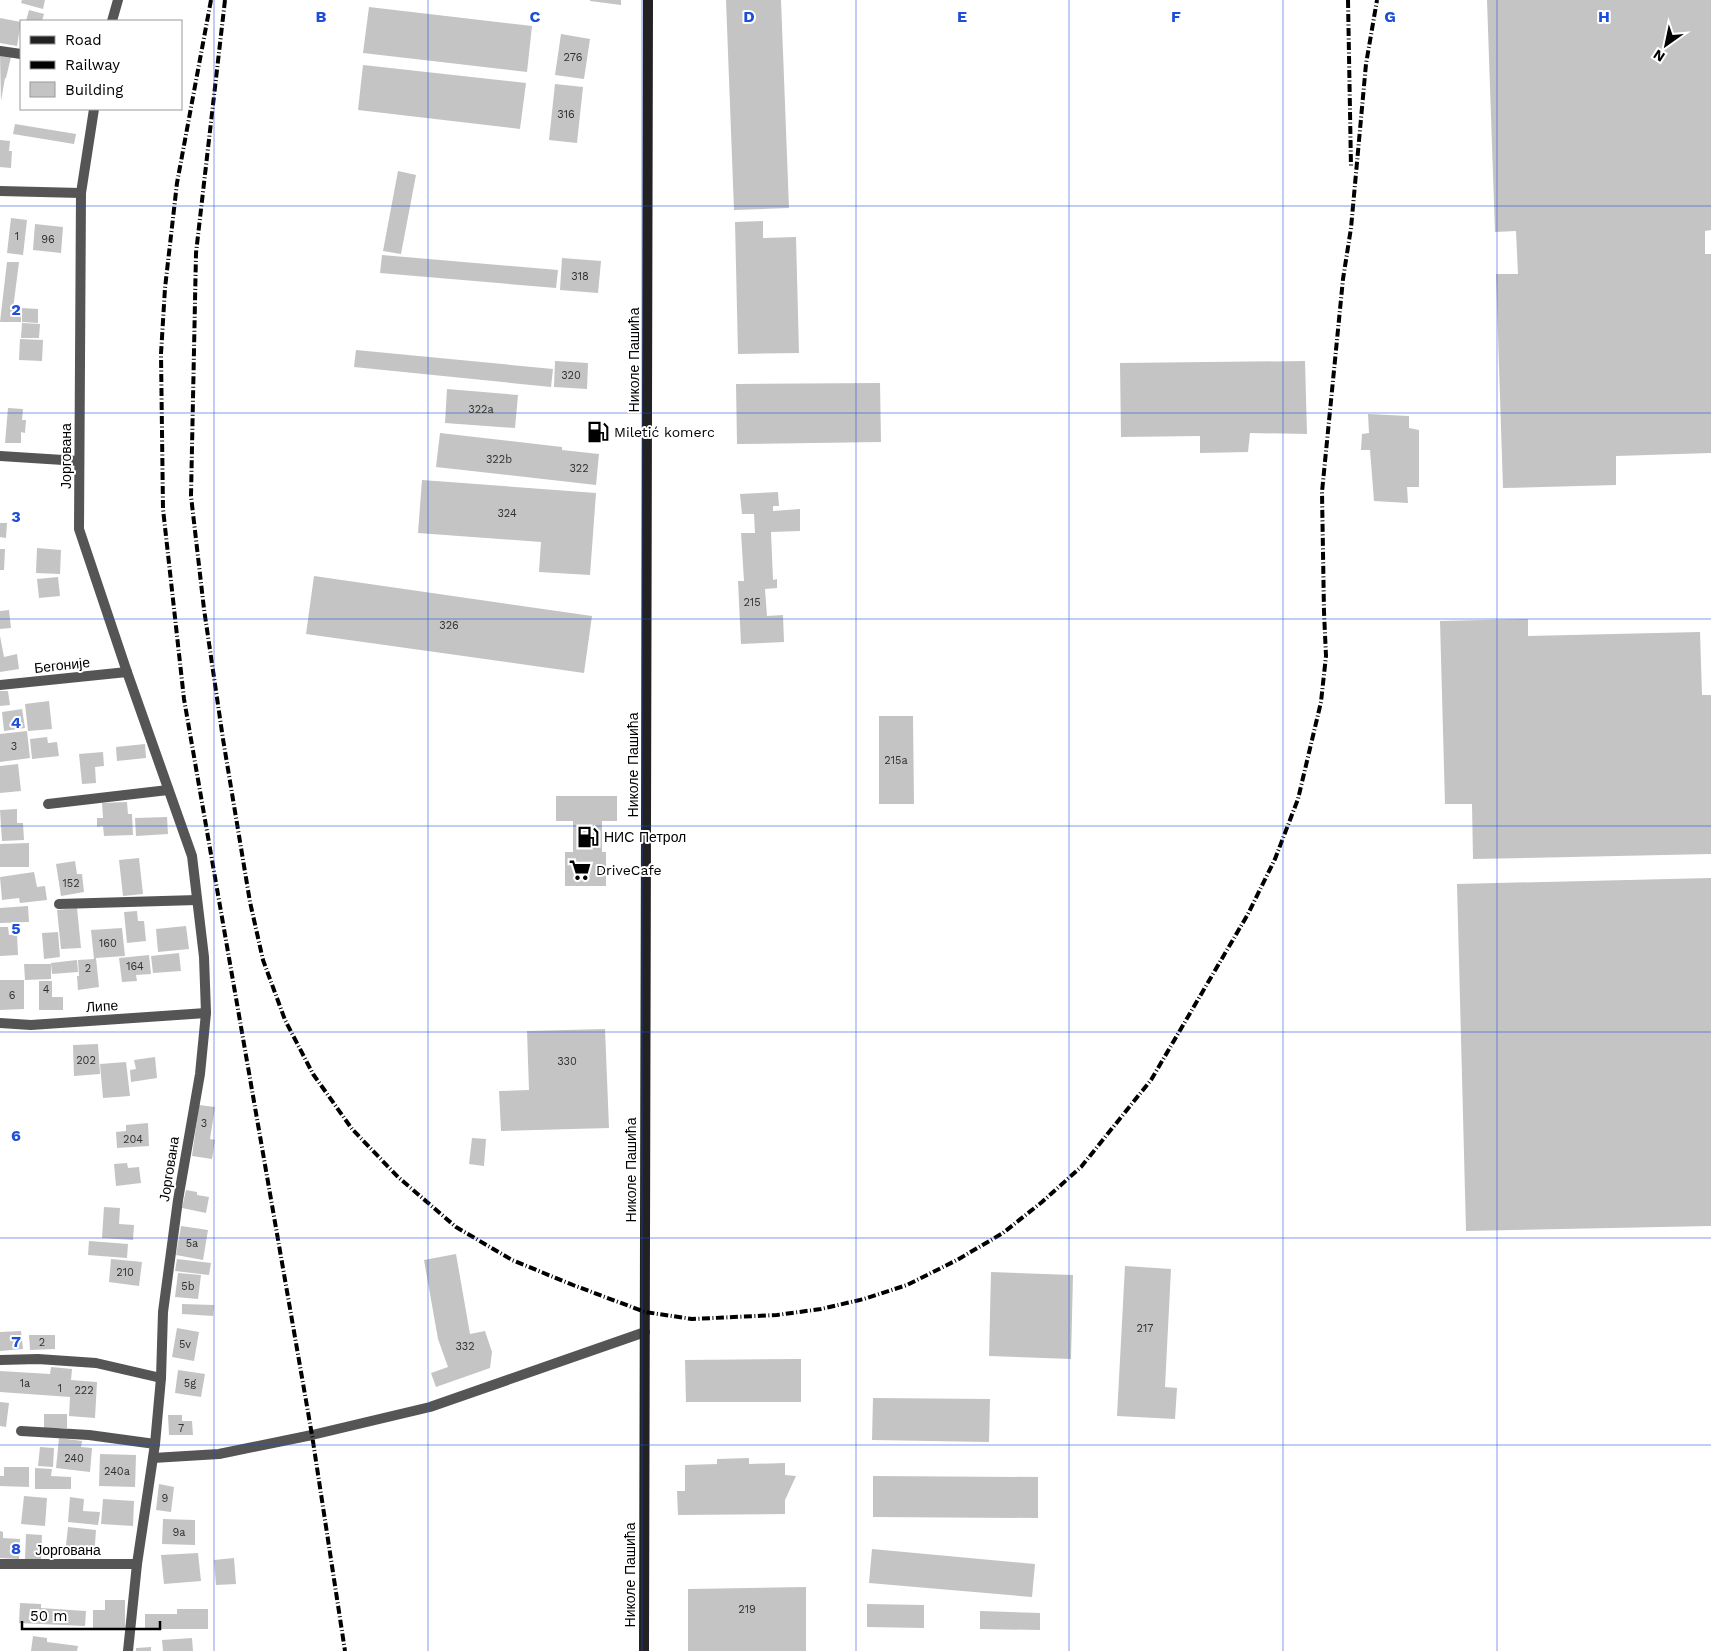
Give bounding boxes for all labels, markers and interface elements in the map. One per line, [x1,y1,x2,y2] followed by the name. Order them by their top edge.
[316,7,327,26] text: B
[530,7,541,26] text: C
[743,7,755,26] text: D
[957,7,967,26] text: E
[1171,7,1181,26] text: F
[1384,7,1396,26] text: G
[1598,7,1610,26] text: H
[20,20,182,110] legend
[1641,20,1691,70] north arrow
[65,31,102,49] text: Road
[1650,46,1668,65] text: N
[564,51,583,64] house number: 276
[65,56,120,74] text: Railway
[65,81,123,99] text: Building
[557,108,575,121] house number: 316
[15,230,19,243] house number: 1
[41,233,55,246] house number: 96
[571,270,589,283] house number: 318
[11,300,21,319] text: 2
[626,307,642,412] street label: Николе Пашића
[561,369,581,382] house number: 320
[468,403,494,416] house number: 322a
[585,419,611,445] fuel station icon: Miletić komerc
[58,423,74,489] street label: Јоргована
[614,424,715,440] place label: Miletić komerc
[486,453,512,466] house number: 322b
[569,462,589,475] house number: 322
[11,507,21,526] text: 3
[497,507,517,520] house number: 324
[743,596,761,609] house number: 215
[439,619,459,632] house number: 326
[33,654,91,676] street label: Бегоније
[625,712,641,817] street label: Николе Пашића
[11,713,21,732] text: 4
[11,740,17,753] house number: 3
[884,754,908,767] house number: 215a
[575,824,601,850] fuel station icon: НИС Петрол
[604,829,686,845] place label: НИС Петрол
[567,857,593,883] supermarket icon: DriveCafe
[596,862,662,878] place label: DriveCafe
[62,877,80,890] house number: 152
[11,919,21,938] text: 5
[99,937,117,950] house number: 160
[126,960,144,973] house number: 164
[85,962,91,975] house number: 2
[43,983,50,996] house number: 4
[9,989,16,1002] house number: 6
[85,997,119,1015] street label: Липе
[76,1054,96,1067] house number: 202
[557,1055,577,1068] house number: 330
[201,1117,207,1130] house number: 3
[623,1117,639,1222] street label: Николе Пашића
[11,1126,21,1145] text: 6
[123,1133,143,1146] house number: 204
[156,1135,182,1203] street label: Јоргована
[186,1237,198,1250] house number: 5a
[116,1266,134,1279] house number: 210
[181,1280,195,1293] house number: 5b
[1137,1322,1153,1335] house number: 217
[11,1332,21,1351] text: 7
[39,1336,45,1349] house number: 2
[179,1338,191,1351] house number: 5v
[455,1340,475,1353] house number: 332
[20,1377,30,1390] house number: 1a
[184,1377,196,1390] house number: 5g
[58,1382,62,1395] house number: 1
[74,1384,94,1397] house number: 222
[178,1422,184,1435] house number: 7
[64,1452,84,1465] house number: 240
[104,1465,130,1478] house number: 240a
[162,1492,169,1505] house number: 9
[622,1522,638,1627] street label: Николе Пашића
[172,1526,186,1539] house number: 9a
[11,1539,21,1558] text: 8
[35,1542,101,1558] street label: Јоргована
[22,1598,160,1630] scale bar
[738,1603,756,1616] house number: 219
[30,1607,67,1625] text: 50 m

